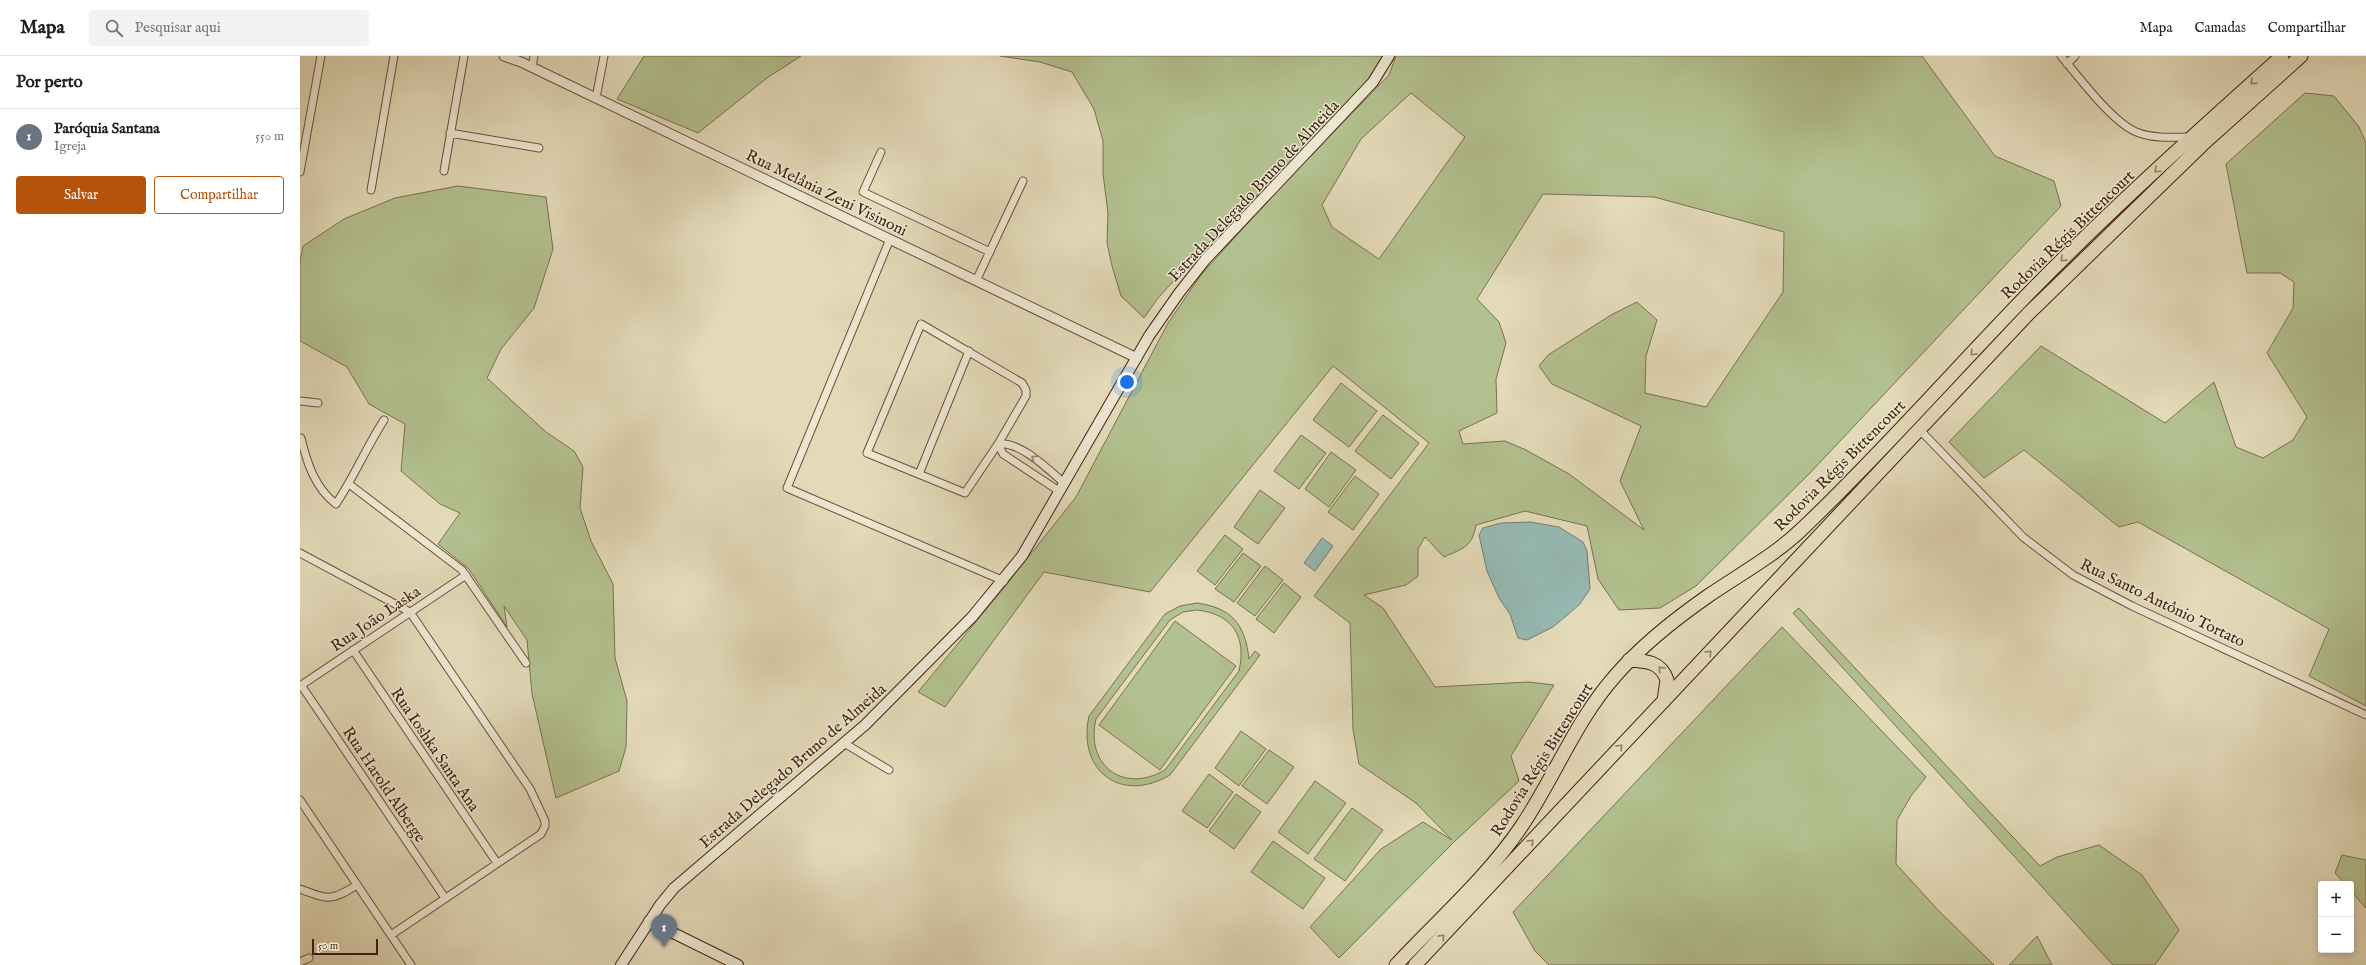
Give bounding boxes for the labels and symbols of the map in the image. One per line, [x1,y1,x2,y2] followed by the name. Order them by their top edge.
[2250,77,2258,85] one-way arrow
[1165,96,1344,286] street label: Estrada Delegado Bruno de Almeida
[742,146,910,242] street label: Rua Melânia Zeni Visinoni
[2154,165,2162,172] one-way arrow
[1997,166,2140,304] street label: Rodovia Régis Bittencourt
[2060,254,2068,262] one-way arrow
[1970,348,1978,356] one-way arrow
[1117,372,1137,392] your location
[1770,396,1911,536] street label: Rodovia Régis Bittencourt
[1031,456,1038,463] one-way arrow
[2076,555,2248,653] street label: Rua Santo Antônio Tortato
[327,582,425,657] street label: Rua João Laska
[1705,650,1712,658] one-way arrow
[1658,666,1665,674] one-way arrow
[1487,679,1599,841] street label: Rodovia Régis Bittencourt
[696,680,891,853] street label: Estrada Delegado Bruno de Almeida
[386,684,483,816] street label: Rua Ioshka Santa Ana
[337,723,429,847] street label: Rua Harold Alberge
[1615,744,1623,752] one-way arrow
[1526,839,1534,847] one-way arrow
[651,914,677,947] pin: 1
[1437,934,1444,941] one-way arrow
[312,937,378,956] scale bar

